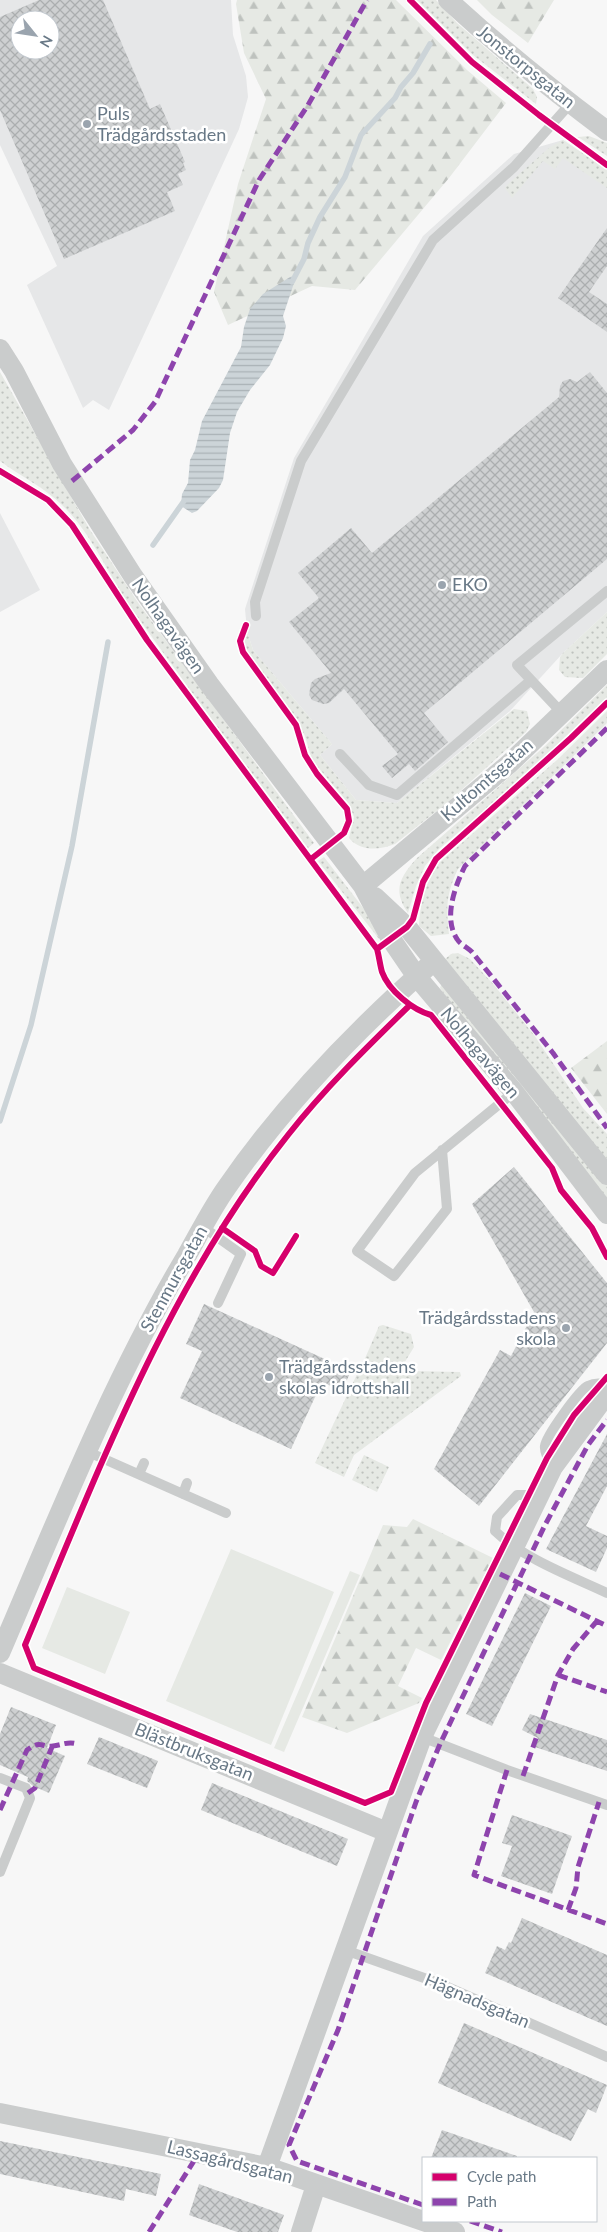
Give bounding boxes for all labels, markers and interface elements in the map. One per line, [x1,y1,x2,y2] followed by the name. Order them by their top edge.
[10,10,60,60] north arrow
[473,20,580,113] street label: Jonstorpsgatan
[37,33,57,51] text: N
[97,102,226,145] place label: Puls Trädgårdsstaden
[81,118,93,130] marker: Puls Trädgårdsstaden
[128,573,210,678] street label: Nolhagavägen
[452,573,488,595] place label: EKO
[436,579,448,591] marker: EKO
[436,733,537,825] street label: Kultomtsgatan
[436,1002,525,1102] street label: Nolhagavägen
[135,1222,211,1335] street label: Stenmursgatan
[419,1306,556,1349] place label: Trädgårdsstadens skola
[560,1322,572,1334] marker: Trädgårdsstadens skola
[279,1355,416,1398] place label: Trädgårdsstadens skolas idrottshall
[263,1371,275,1383] marker: Trädgårdsstadens skolas idrottshall
[132,1717,257,1785] street label: Blästbruksgatan
[421,1968,533,2032] street label: Hägnadsgatan
[165,2135,295,2187] street label: Lassagårdsgatan
[422,2157,597,2222] legend
[467,2167,536,2185] text: Cycle path
[467,2192,497,2210] text: Path

